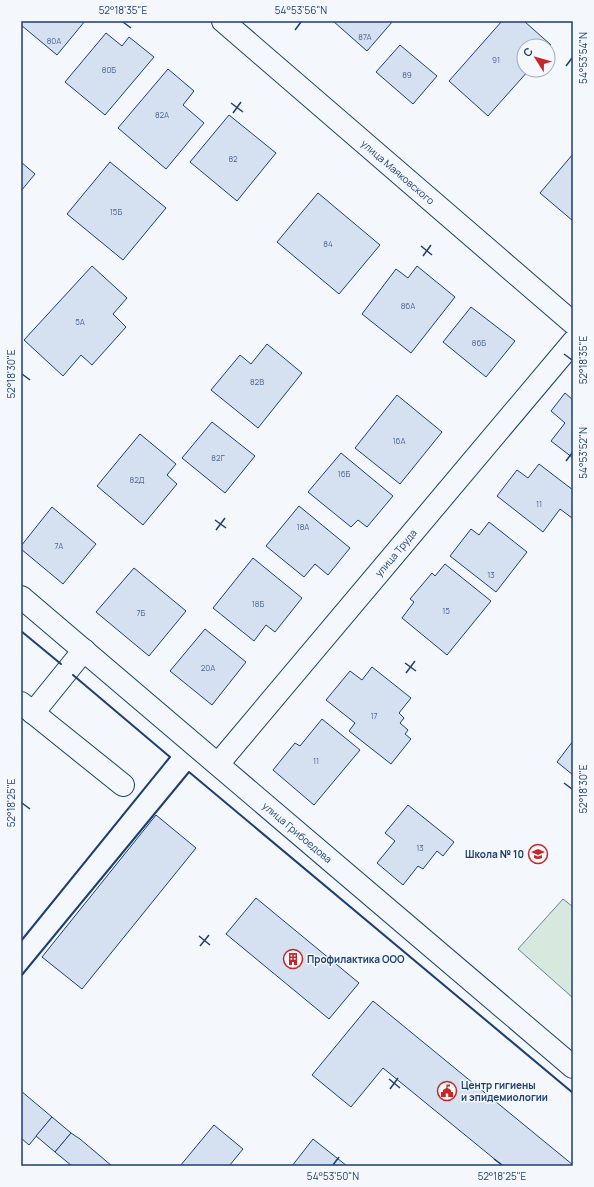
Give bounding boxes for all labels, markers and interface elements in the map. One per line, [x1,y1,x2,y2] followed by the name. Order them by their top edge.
[99,3,148,17] text: 52°18'35"E
[275,3,327,17] text: 54°53'56"N
[358,31,372,42] house number: 87А
[576,32,590,84] text: 54°53'54"N
[47,35,61,46] house number: 80А
[516,38,556,78] north arrow
[519,44,536,59] text: С
[492,54,500,65] house number: 91
[102,64,116,75] house number: 80Б
[402,69,412,80] house number: 89
[155,109,169,120] house number: 82А
[358,136,438,208] street label: улица Маяковского
[228,153,238,164] house number: 82
[110,206,122,217] house number: 15Б
[323,238,333,249] house number: 84
[401,300,415,311] house number: 86А
[75,316,85,327] house number: 5А
[576,335,590,384] text: 52°18'35"E
[472,337,486,348] house number: 86Б
[4,349,18,398] text: 52°18'30"E
[250,376,264,387] house number: 82В
[576,427,590,479] text: 54°53'52"N
[392,435,406,446] house number: 16А
[211,452,225,463] house number: 82Г
[338,468,351,479] house number: 16Б
[130,474,145,485] house number: 82Д
[536,498,542,509] house number: 11
[297,521,309,532] house number: 18А
[372,526,420,580] street label: улица Труда
[55,540,63,551] house number: 7А
[487,569,495,580] house number: 13
[252,598,264,609] house number: 18Б
[442,605,450,616] house number: 15
[137,607,146,618] house number: 7Б
[201,662,215,673] house number: 20А
[370,710,378,721] house number: 17
[313,755,319,766] house number: 11
[576,764,590,813] text: 52°18'30"E
[4,778,18,827] text: 52°18'25"E
[260,799,335,866] street label: улица Грибоедова
[416,842,424,853] house number: 13
[527,843,549,865] school or university icon: Школа № 10
[465,847,524,861] place label: Школа № 10
[282,948,304,970] building icon: Профилактика ООО
[307,952,405,966] place label: Профилактика ООО
[461,1078,548,1104] place label: Центр гигиены и эпидемиологии
[436,1080,458,1102] public building icon: Центр гигиены и эпидемиологии
[307,1169,359,1183] text: 54°53'50"N
[478,1169,527,1183] text: 52°18'25"E

